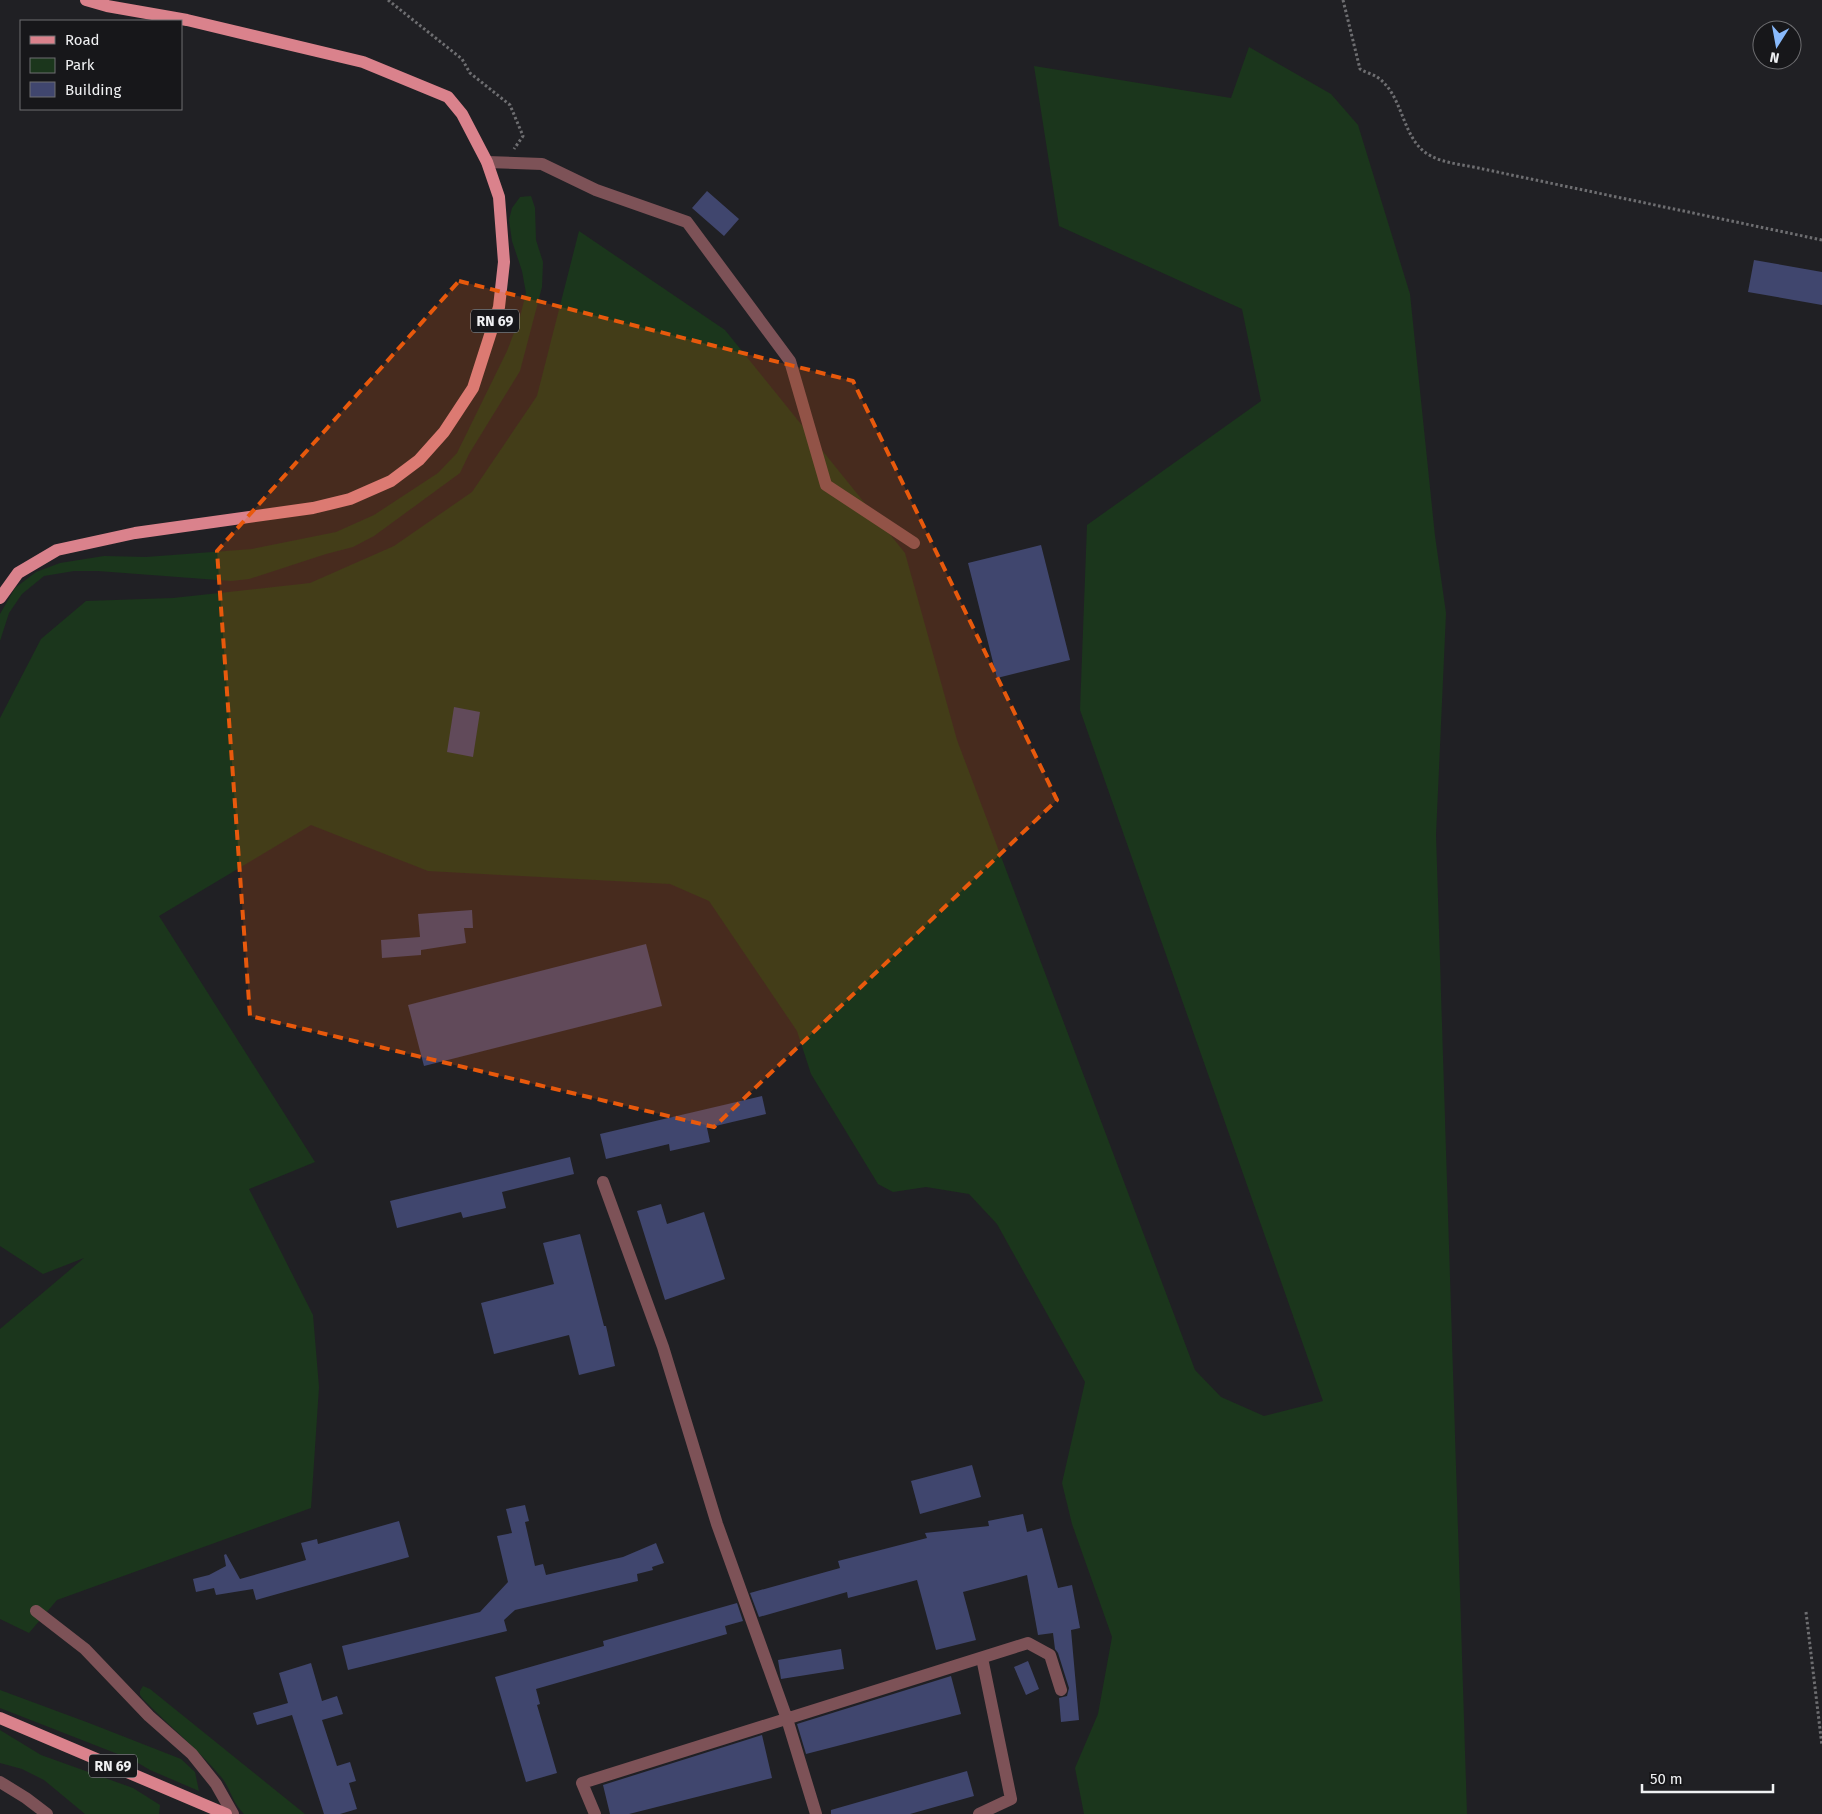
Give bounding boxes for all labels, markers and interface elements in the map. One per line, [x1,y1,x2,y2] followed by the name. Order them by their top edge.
[20,20,182,110] legend
[1752,20,1802,70] north arrow
[65,31,100,49] text: Road
[1768,48,1781,67] text: N
[65,56,95,74] text: Park
[65,81,121,99] text: Building
[471,310,519,332] road number: RN 69
[89,1754,137,1778] road number: RN 69
[1642,1762,1773,1794] scale bar
[1650,1770,1683,1788] text: 50 m

